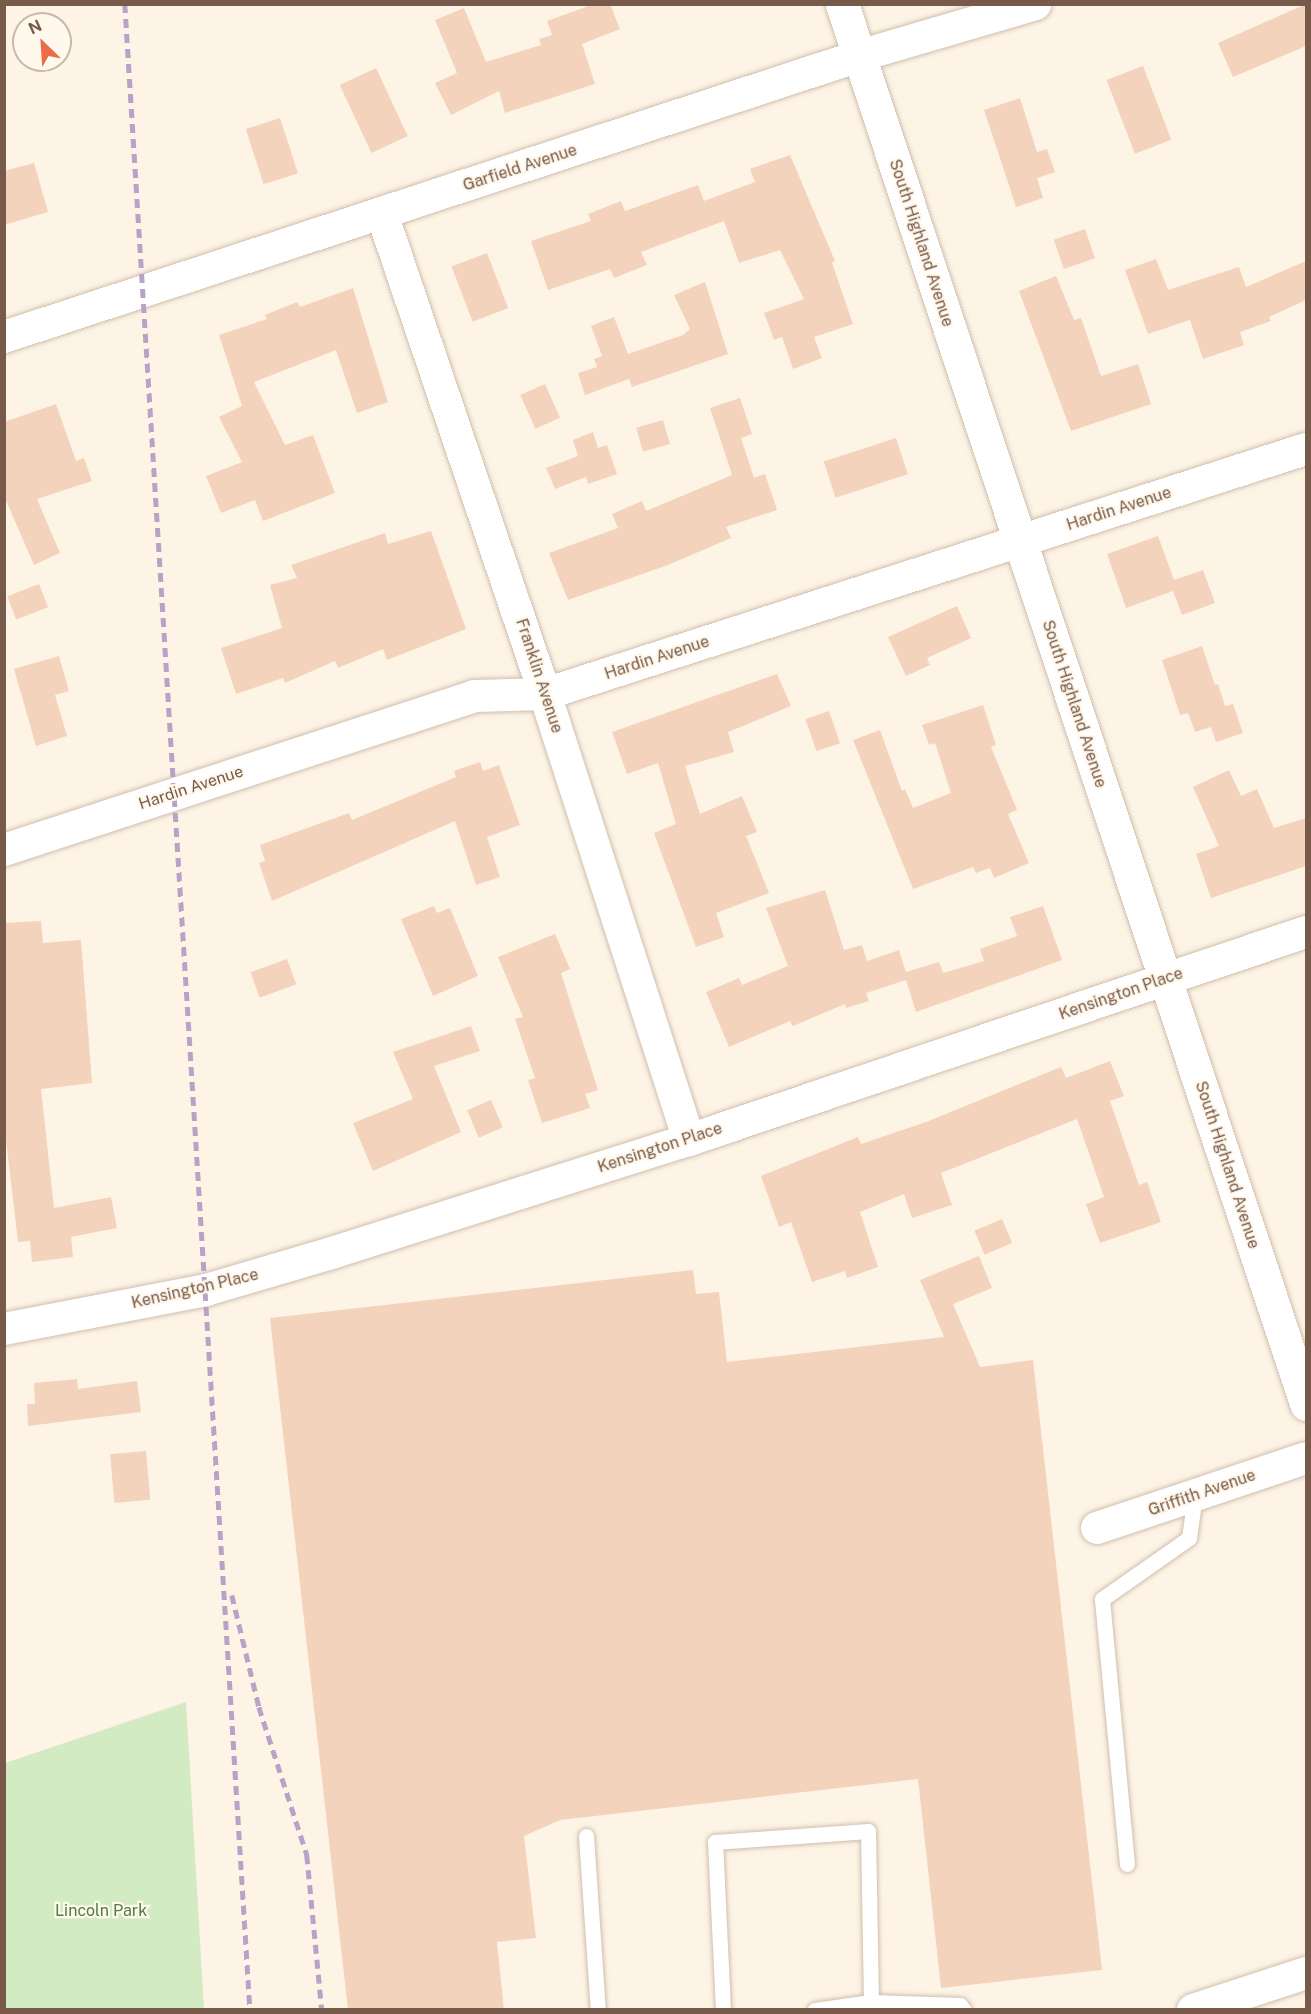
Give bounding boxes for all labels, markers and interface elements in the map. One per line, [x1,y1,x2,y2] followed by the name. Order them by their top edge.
[12,12,72,72] north arrow
[25,16,45,38] text: N
[461,141,579,195] street label: Garfield Avenue
[885,157,957,329] street label: South Highland Avenue
[1064,483,1174,535] street label: Hardin Avenue
[511,616,567,736] street label: Franklin Avenue
[1038,618,1110,790] street label: South Highland Avenue
[602,632,712,684] street label: Hardin Avenue
[136,762,246,814] street label: Hardin Avenue
[1057,964,1185,1024] street label: Kensington Place
[1191,1079,1263,1251] street label: South Highland Avenue
[595,1119,725,1177] street label: Kensington Place
[130,1265,260,1313] street label: Kensington Place
[1146,1466,1258,1520] street label: Griffith Avenue
[55,1901,147,1921] park label: Lincoln Park

